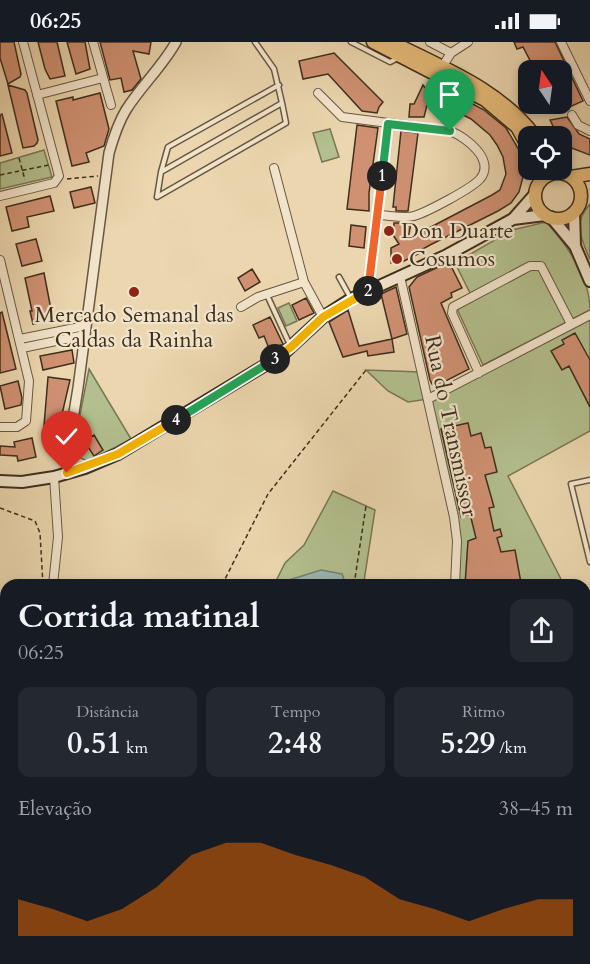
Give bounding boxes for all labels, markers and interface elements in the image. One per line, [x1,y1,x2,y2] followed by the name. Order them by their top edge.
[30,6,81,36] text: 06:25
[518,60,572,114] north arrow
[518,60,572,180] map controls
[424,69,475,131] pin
[433,78,466,111] icon: arrive
[518,126,572,180] button: locate
[367,161,397,191] pin: 1
[378,165,386,187] text: 1
[401,216,514,246] place label: Don Duarte
[382,224,396,238] marker: Don Duarte
[409,244,495,274] place label: Cosumos
[390,252,404,266] marker: Cosumos
[353,276,383,306] pin: 2
[364,280,372,302] text: 2
[127,285,141,299] marker: Mercado Semanal das Caldas da Rainha
[35,300,234,355] place label: Mercado Semanal das Caldas da Rainha
[417,332,485,521] street label: Rua do Transmissor
[260,344,290,374] pin: 3
[271,348,279,370] text: 3
[161,405,191,435] pin: 4
[172,409,180,431] text: 4
[41,411,92,473] pin
[50,420,83,453] icon: check
[18,594,260,639] text: Corrida matinal
[510,599,573,662] button: share
[18,639,64,666] text: 06:25
[76,701,139,723] text: Distância
[271,701,320,723] text: Tempo
[462,701,505,723] text: Ritmo
[67,723,122,764] text: 0.51
[268,723,323,764] text: 2:48
[440,723,495,764] text: 5:29
[122,737,148,759] text: km
[495,737,527,759] text: /km
[18,795,92,822] text: Elevação
[499,795,573,822] text: 38–45 m

